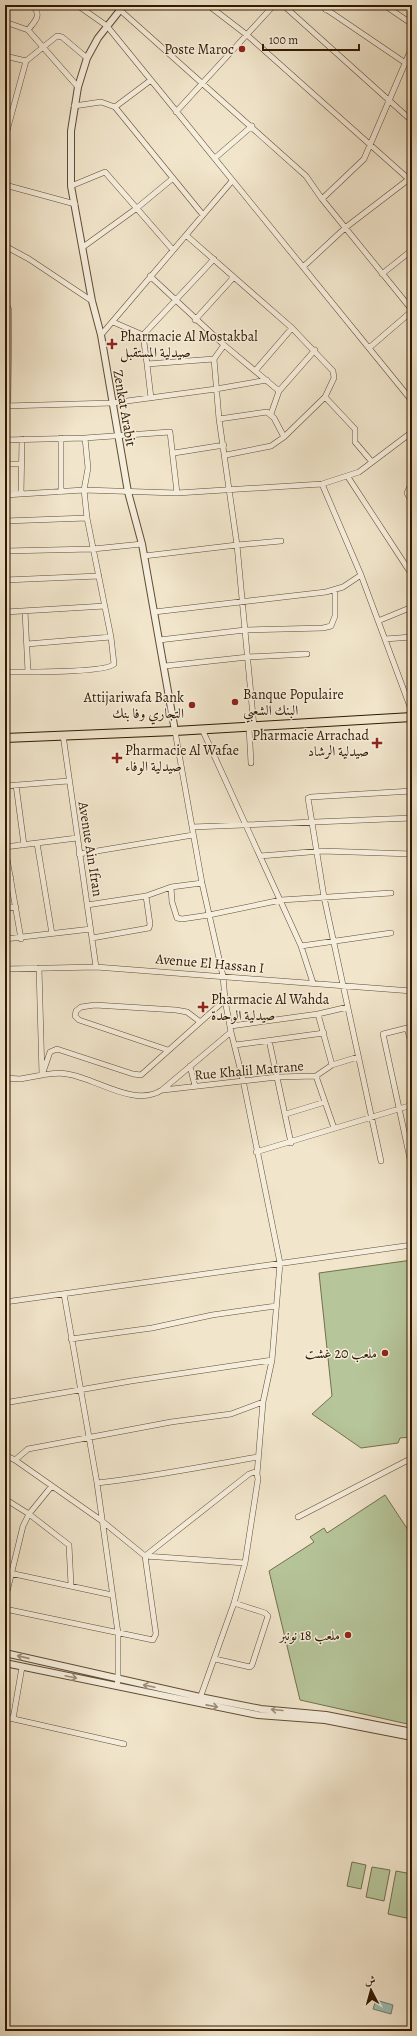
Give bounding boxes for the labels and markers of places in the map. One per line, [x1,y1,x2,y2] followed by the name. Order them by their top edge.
[164,40,234,59] place label: Poste Maroc
[237,44,247,54] marker: Poste Maroc
[120,327,258,363] place label: Pharmacie Al Mostakbal صيدلية المستقبل
[107,339,117,349] marker: Pharmacie Al Mostakbal صيدلية المستقبل
[243,685,344,723] place label: Banque Populaire البنك الشعبي
[83,688,184,725] place label: Attijariwafa Bank التجاري وفا بنك
[230,697,240,707] marker: Banque Populaire البنك الشعبي
[187,700,197,710] marker: Attijariwafa Bank التجاري وفا بنك
[252,726,369,761] place label: Pharmacie Arrachad صيدلية الرشاد
[372,738,382,748] marker: Pharmacie Arrachad صيدلية الرشاد
[125,741,239,776] place label: Pharmacie Al Wafae صيدلية الوفاء
[112,753,122,763] marker: Pharmacie Al Wafae صيدلية الوفاء
[211,990,330,1025] place label: Pharmacie Al Wahda صيدلية الوحدة
[198,1002,208,1012] marker: Pharmacie Al Wahda صيدلية الوحدة
[305,1344,377,1363] place label: ملعب 20 غشت
[380,1348,390,1358] marker: ملعب 20 غشت
[277,1626,340,1645] place label: ملعب 18 نونبر
[343,1630,353,1640] marker: ملعب 18 نونبر

